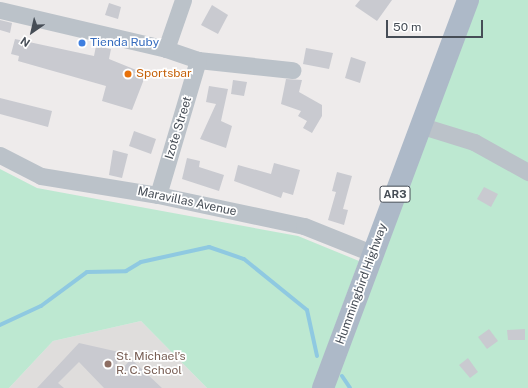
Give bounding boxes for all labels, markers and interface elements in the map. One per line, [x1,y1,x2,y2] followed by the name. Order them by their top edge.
[12,12,52,52] north arrow
[388,12,485,38] scale bar
[393,20,421,34] text: 50 m
[18,35,32,49] text: N
[90,36,159,50] place label: Tienda Ruby
[77,38,87,48] marker: Tienda Ruby
[136,67,192,81] place label: Sportsbar
[123,69,133,79] marker: Sportsbar
[163,95,195,161] street label: Izote Street
[136,184,238,220] street label: Maravillas Avenue
[379,185,411,203] road number: AR3
[333,222,391,346] street label: Hummingbird Highway
[116,350,186,378] place label: St. Michael’s R. C. School
[103,359,113,369] marker: St. Michael’s R. C. School

